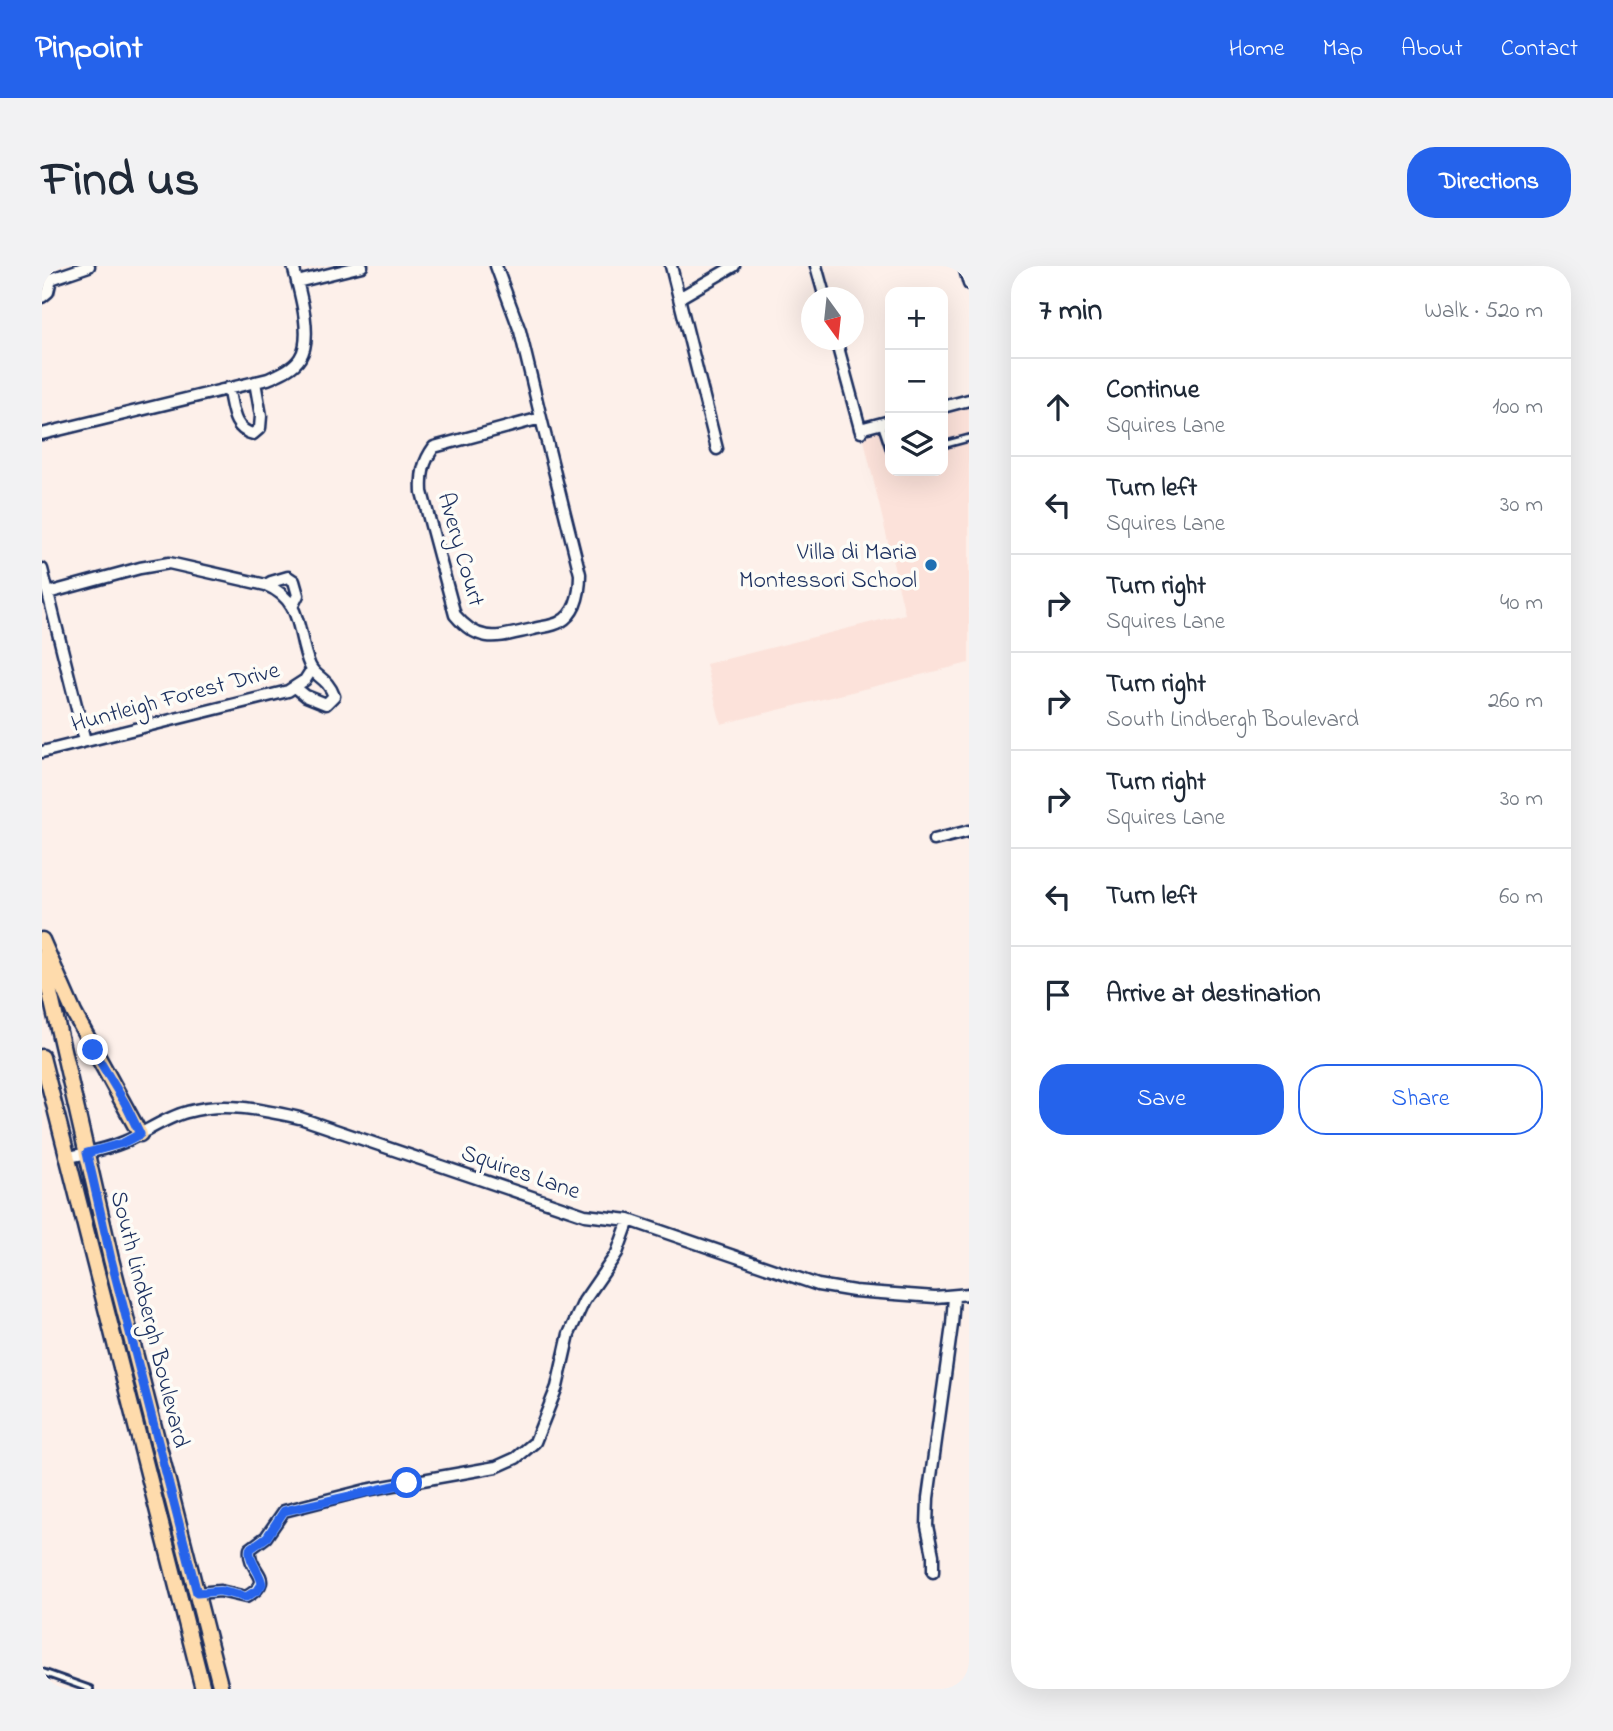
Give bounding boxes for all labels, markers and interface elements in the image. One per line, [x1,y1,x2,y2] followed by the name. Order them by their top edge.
[35,25,143,73] text: Pinpoint
[1229,32,1285,67] text: Home
[1323,32,1363,67] text: Map
[1401,32,1463,67] text: About
[1501,32,1578,67] text: Contact
[42,146,199,218] text: Find us
[1407,147,1571,218] button: Directions
[801,287,864,350] north arrow
[885,287,948,476] map controls
[885,287,948,350] button: +
[1039,290,1102,334] text: 7 min
[1424,295,1543,328] text: Walk · 520 m
[885,350,948,413] button: −
[1106,372,1199,410] text: Continue
[1039,388,1077,426] icon: ahead
[1492,391,1543,424] text: 100 m
[1106,410,1225,443] text: Squires Lane
[885,413,948,476] button: layers
[1106,470,1197,508] text: Turn left
[1039,486,1077,524] icon: left
[426,489,493,611] street label: Avery Court
[1500,489,1543,522] text: 30 m
[1106,508,1225,541] text: Squires Lane
[739,536,917,599] place label: Villa di Maria Montessori School
[923,557,939,573] marker: Villa di Maria Montessori School
[1106,568,1206,606] text: Turn right
[1039,584,1077,622] icon: right
[1500,587,1543,620] text: 40 m
[1106,606,1225,639] text: Squires Lane
[68,654,284,743] street label: Huntleigh Forest Drive
[1106,666,1206,704] text: Turn right
[1039,682,1077,720] icon: right
[1488,685,1543,718] text: 260 m
[1106,704,1359,737] text: South Lindbergh Boulevard
[1106,764,1206,802] text: Turn right
[1039,780,1077,818] icon: right
[1500,783,1543,816] text: 30 m
[1106,802,1225,835] text: Squires Lane
[1039,878,1077,916] icon: left
[1106,878,1197,916] text: Turn left
[1499,881,1543,914] text: 60 m
[1039,976,1077,1014] icon: arrive
[1106,976,1321,1014] text: Arrive at destination
[77,1034,108,1065] route end
[1039,1064,1284,1135] button: Save
[1298,1064,1543,1135] button: Share
[456,1137,585,1210] street label: Squires Lane
[100,1187,198,1452] street label: South Lindbergh Boulevard
[391,1467,422,1498] route start

